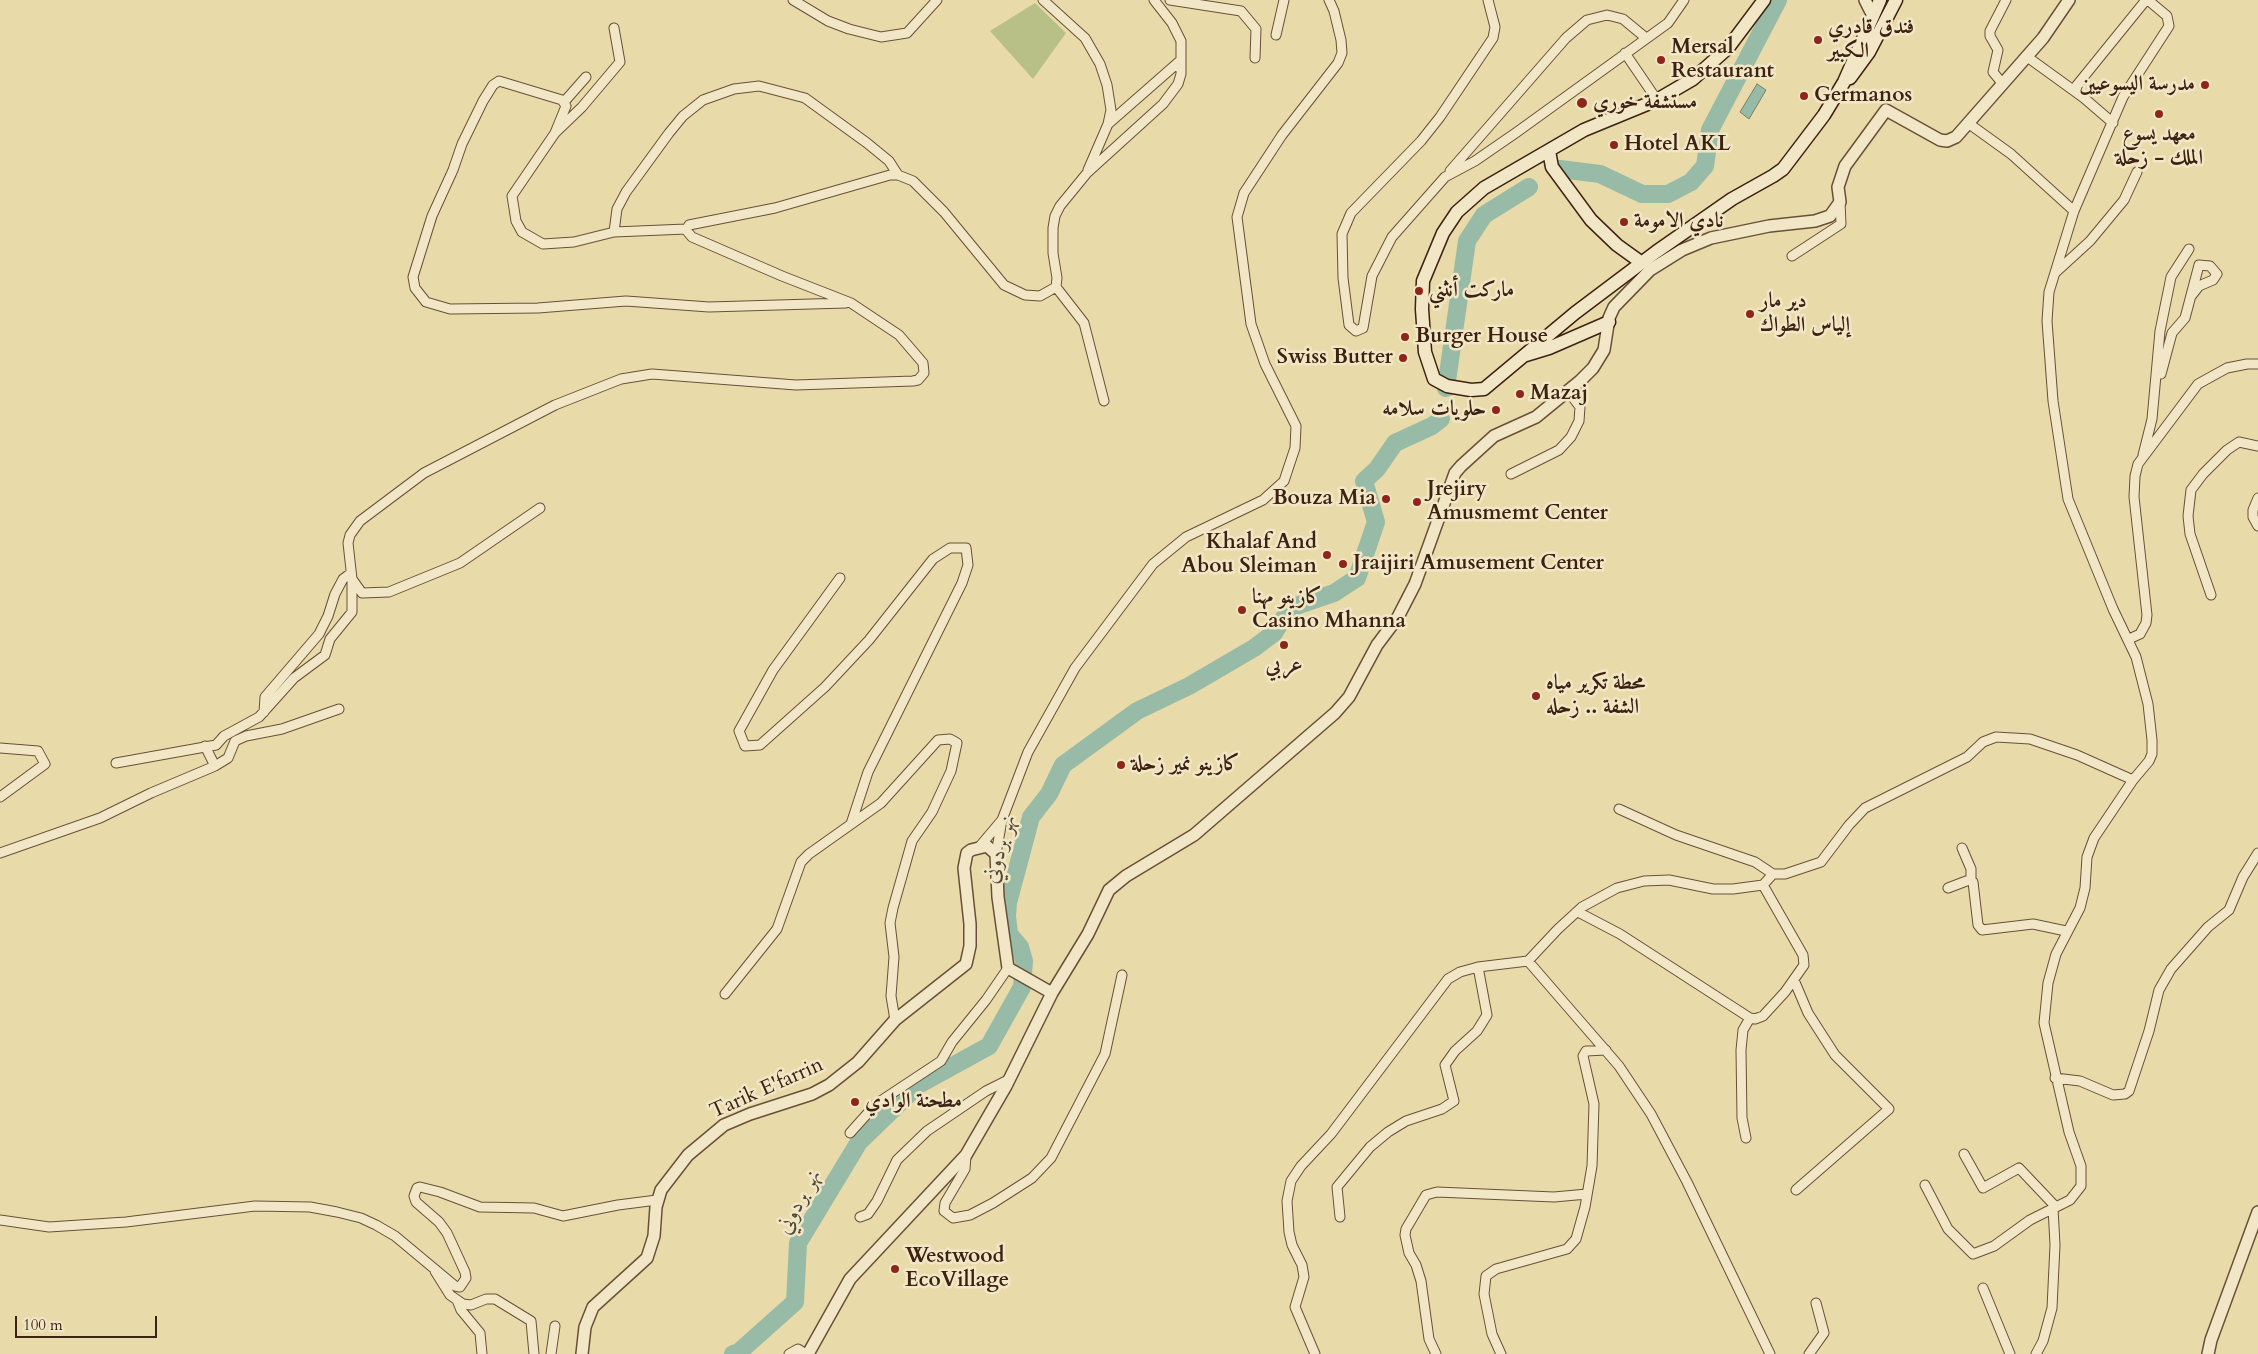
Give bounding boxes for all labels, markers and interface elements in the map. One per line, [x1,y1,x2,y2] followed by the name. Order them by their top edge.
[1828,15,1914,65] place label: فندق قادري الكبير
[1812,34,1824,46] marker: فندق قادري الكبير
[1671,35,1774,85] place label: Mersal Restaurant
[1655,54,1667,66] marker: Mersal Restaurant
[2079,72,2195,98] place label: مدرسة اليسوعيين
[2199,79,2211,91] marker: مدرسة اليسوعيين
[1814,83,1912,109] place label: Germanos
[1593,90,1697,116] place label: مستشفة خوري
[1798,90,1810,102] marker: Germanos
[1575,96,1589,110] marker: مستشفة خوري
[2153,108,2165,120] marker: معهد يسوع الملك - زحلة
[2115,122,2203,172] place label: معهد يسوع الملك - زحلة
[1624,132,1730,158] place label: Hotel AKL
[1608,139,1620,151] marker: Hotel AKL
[1634,209,1724,235] place label: نادي الامومة
[1618,216,1630,228] marker: نادي الامومة
[1429,278,1514,304] place label: ماركت أنثني
[1413,285,1425,297] marker: ماركت أنثني
[1760,289,1850,339] place label: دير مار إلياس الطواك
[1744,308,1756,320] marker: دير مار إلياس الطواك
[1415,324,1548,350] place label: Burger House
[1399,331,1411,343] marker: Burger House
[1277,345,1393,371] place label: Swiss Butter
[1397,352,1409,364] marker: Swiss Butter
[1530,381,1588,407] place label: Mazaj
[1514,388,1526,400] marker: Mazaj
[1382,397,1486,423] place label: حلويات سلامه
[1490,404,1502,416] marker: حلويات سلامه
[1427,477,1608,527] place label: Jrejiry Amusmemt Center
[1272,486,1376,512] place label: Bouza Mia
[1380,493,1392,505] marker: Bouza Mia
[1411,496,1423,508] marker: Jrejiry Amusmemt Center
[1181,530,1317,580] place label: Khalaf And Abou Sleiman
[1321,549,1333,561] marker: Khalaf And Abou Sleiman
[1353,551,1604,577] place label: Jraijiri Amusement Center
[1337,558,1349,570] marker: Jraijiri Amusement Center
[1252,585,1406,635] place label: كازينو مهنا Casino Mhanna
[1236,604,1248,616] marker: كازينو مهنا Casino Mhanna
[1278,639,1290,651] marker: عربي
[1265,653,1303,679] place label: عربي
[1546,671,1645,721] place label: محطة تكرير مياه الشفة .. زحله
[1530,690,1542,702] marker: محطة تكرير مياه الشفة .. زحله
[1131,752,1240,778] place label: كازينو نمير زحلة
[1115,759,1127,771] marker: كازينو نمير زحلة
[979,811,1023,887] water label: نهر بردوني
[706,1053,828,1125] street label: Tarik E'farrin
[865,1089,962,1115] place label: مطحنة الوادي
[849,1096,861,1108] marker: مطحنة الوادي
[772,1165,828,1239] water label: نهر بردوني
[905,1244,1009,1294] place label: Westwood EcoVillage
[889,1263,901,1275] marker: Westwood EcoVillage
[18,1306,160,1338] scale bar
[23,1315,63,1335] text: 100 m

